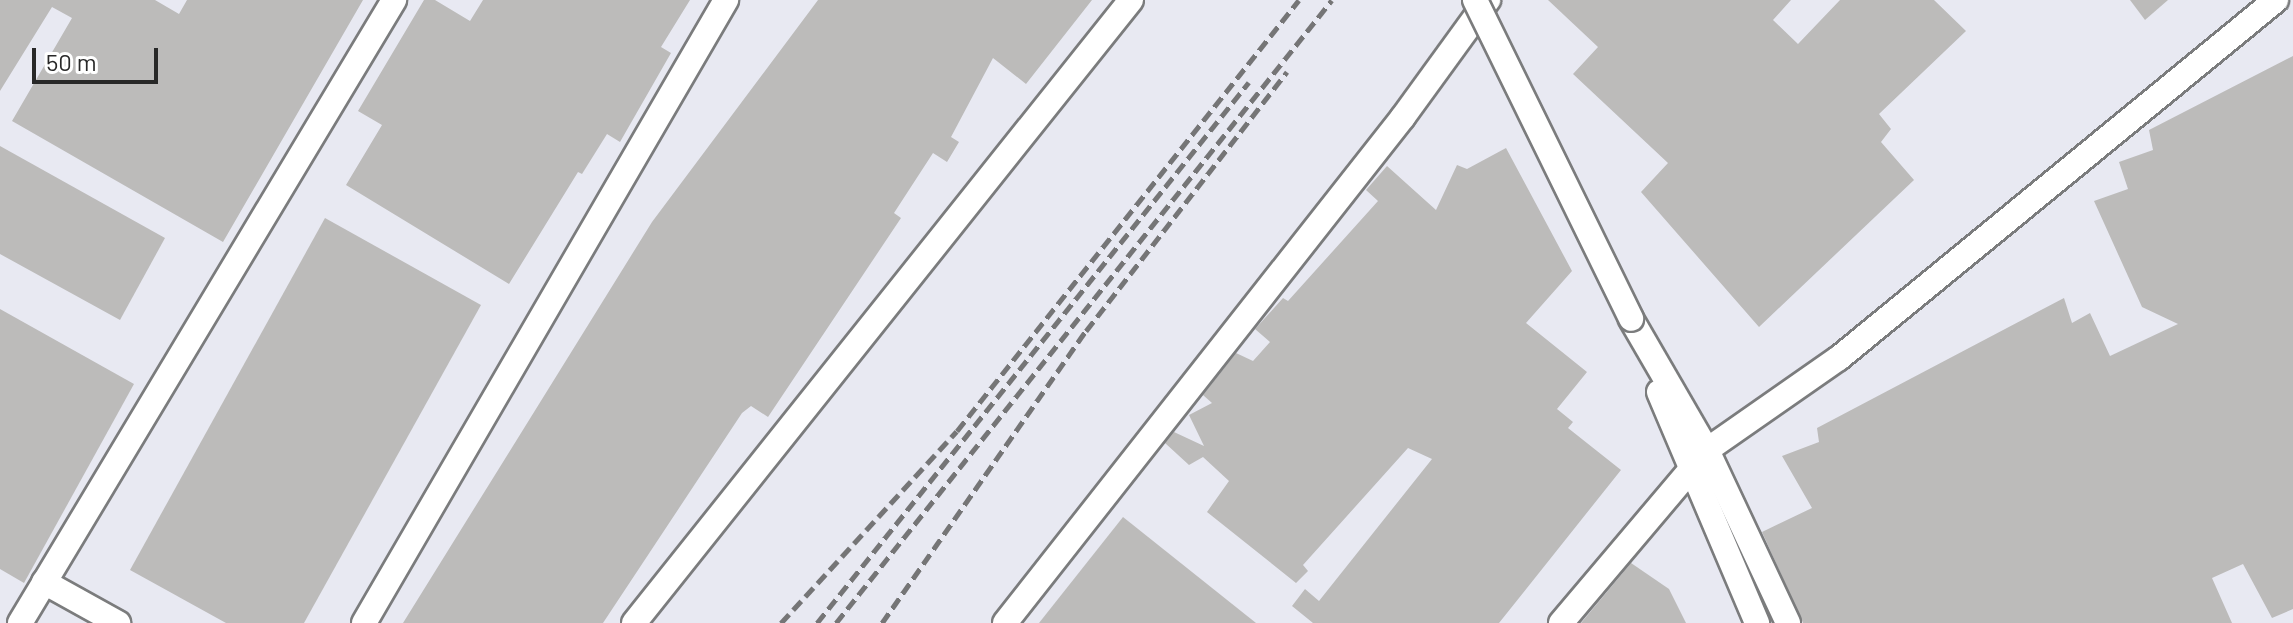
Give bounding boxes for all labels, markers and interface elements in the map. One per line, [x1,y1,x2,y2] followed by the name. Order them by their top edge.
[36,32,162,82] scale bar
[46,47,97,76] text: 50 m

